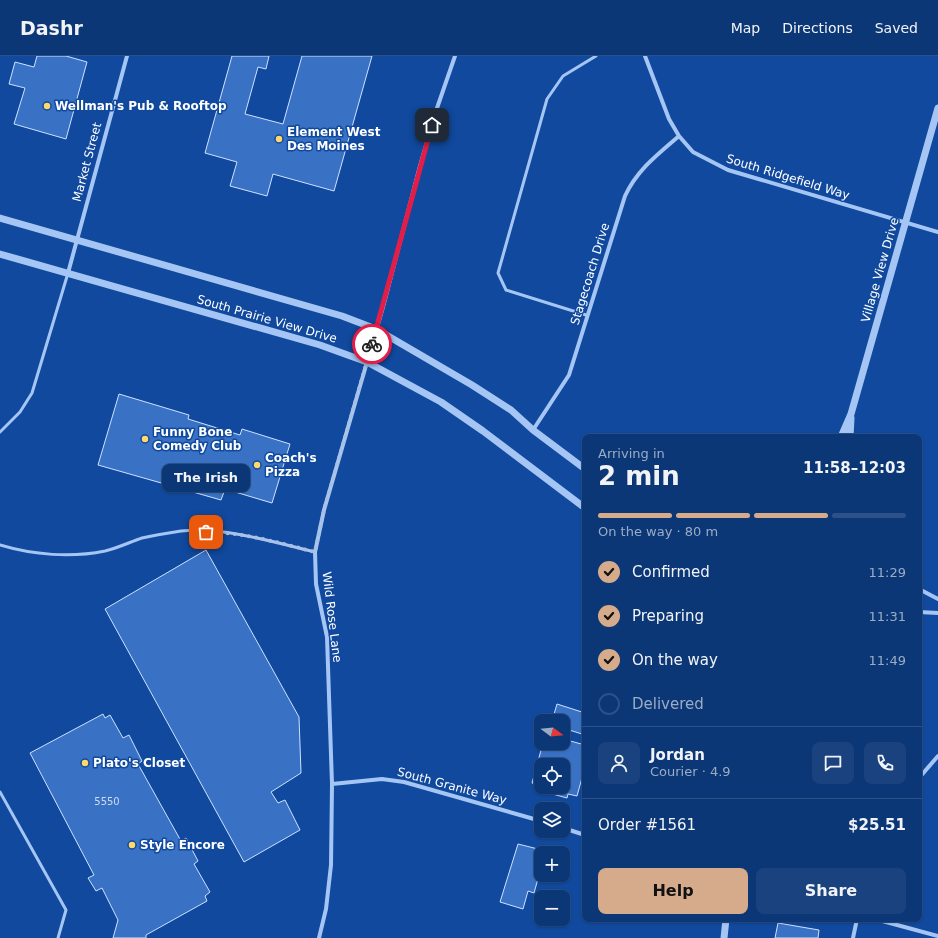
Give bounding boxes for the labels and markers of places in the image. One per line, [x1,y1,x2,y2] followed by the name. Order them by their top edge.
[55,99,227,113] place label: Wellman's Pub & Rooftop
[42,101,52,111] marker: Wellman's Pub & Rooftop
[415,108,449,142] pin
[287,125,381,153] place label: Element West Des Moines
[274,134,284,144] marker: Element West Des Moines
[153,425,242,453] place label: Funny Bone Comedy Club
[140,434,150,444] marker: Funny Bone Comedy Club
[265,451,317,479] place label: Coach's Pizza
[252,460,262,470] marker: Coach's Pizza
[162,464,250,492] callout: The Irish
[189,515,223,549] pin
[93,756,185,770] place label: Plato's Closet
[80,758,90,768] marker: Plato's Closet
[140,838,225,852] place label: Style Encore
[127,840,137,850] marker: Style Encore

